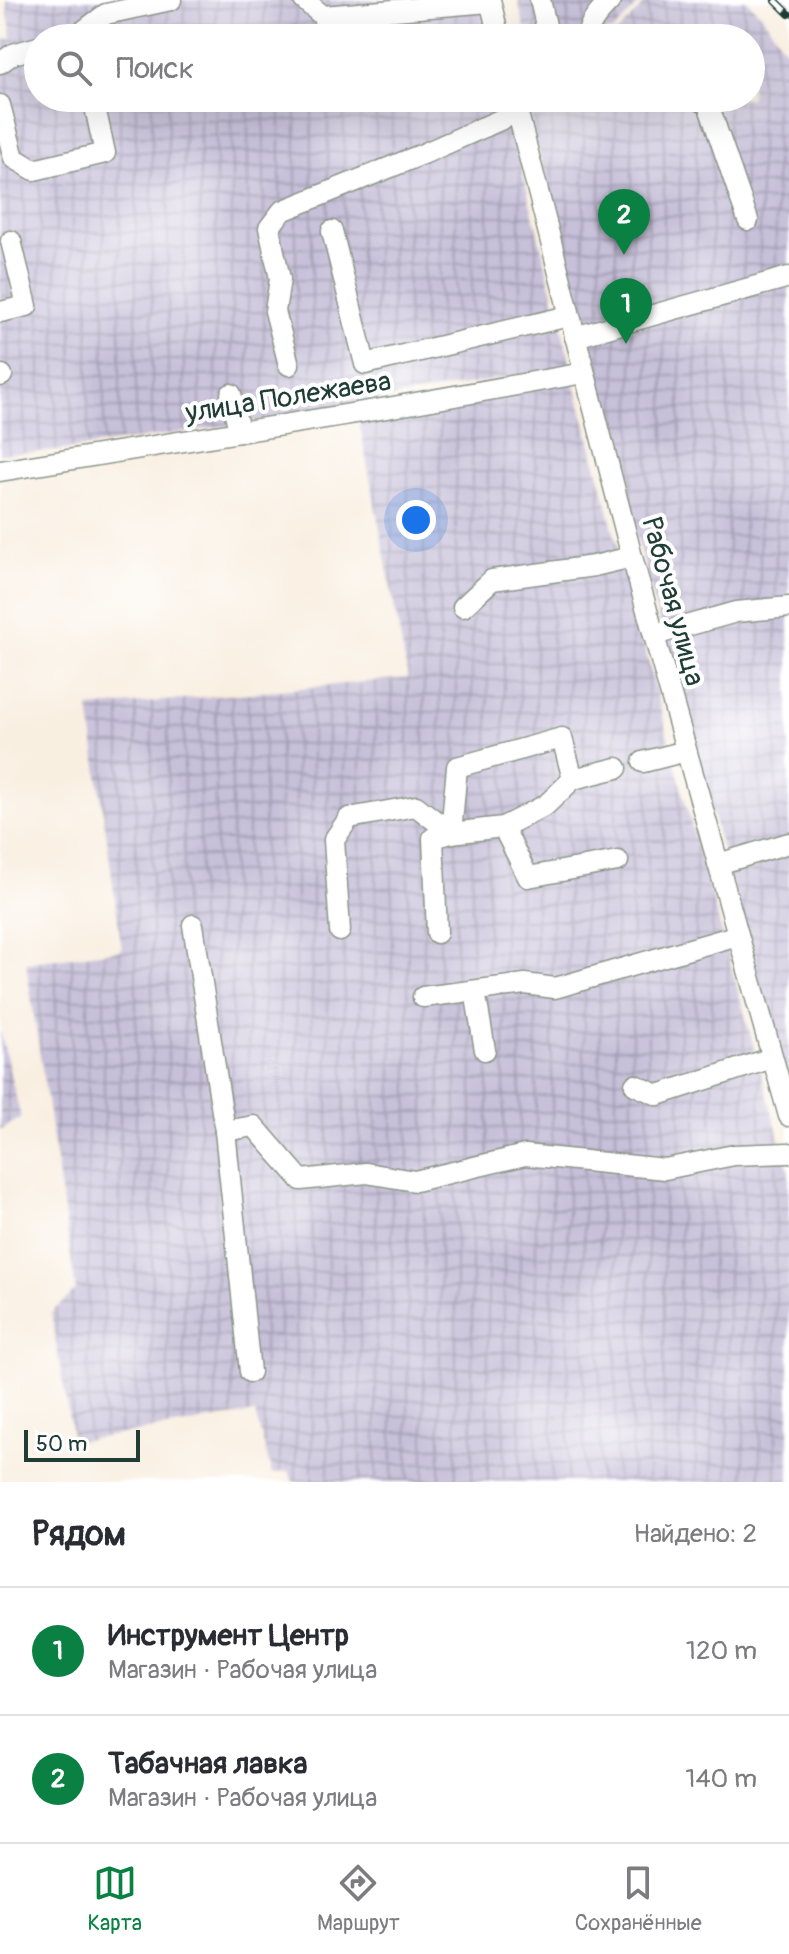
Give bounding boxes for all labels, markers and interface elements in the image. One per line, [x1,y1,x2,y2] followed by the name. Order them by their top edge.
[24,24,765,112] search box
[52,46,96,90] icon: search
[116,50,194,87] text: Поиск
[598,189,650,255] pin: 2
[600,278,652,344] pin: 1
[182,364,394,431] street label: улица Полежаева
[396,500,436,540] your location
[633,513,712,690] street label: Рабочая улица
[24,1426,140,1462] scale bar
[36,1430,87,1458] text: 50 m
[32,1513,126,1556] text: Рядом
[633,1518,757,1550] text: Найдено: 2
[108,1617,349,1654] text: Инструмент Центр
[53,1635,63,1667] text: 1
[686,1635,757,1667] text: 120 m
[108,1654,377,1686] text: Магазин · Рабочая улица
[108,1745,307,1782] text: Табачная лавка
[51,1763,65,1795] text: 2
[685,1763,757,1795] text: 140 m
[108,1782,377,1814] text: Магазин · Рабочая улица
[87,1861,142,1937] tab: Карта
[317,1861,400,1937] tab: Маршрут
[575,1861,702,1937] tab: Сохранённые

